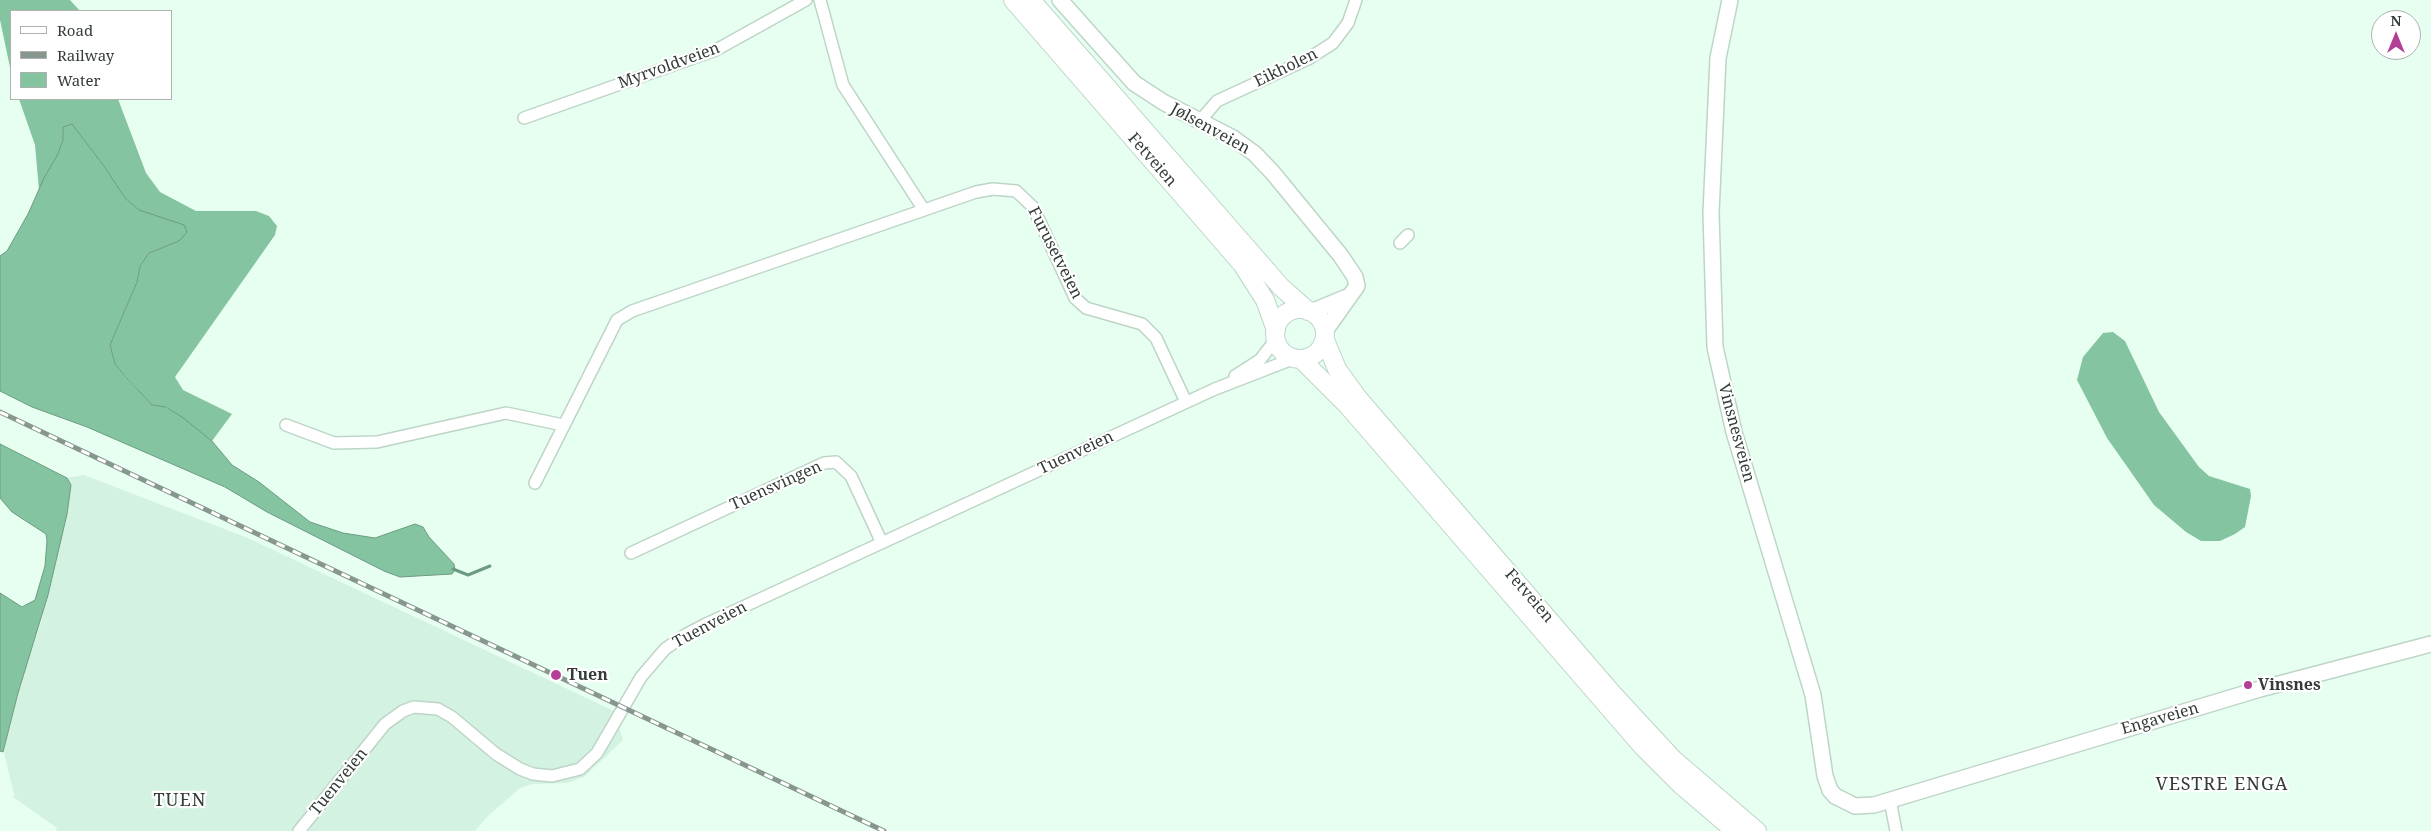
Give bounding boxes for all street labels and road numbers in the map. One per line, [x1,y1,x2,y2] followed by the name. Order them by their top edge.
[616,39,722,93] street label: Myrvoldveien
[1251,45,1321,91] street label: Eikholen
[1167,99,1253,159] street label: Jølsenveien
[1123,129,1181,191] street label: Fetveien
[1024,204,1086,302] street label: Furusetveien
[1714,382,1758,484] street label: Vinsnesveien
[1035,427,1117,479] street label: Tuenveien
[727,457,825,515] street label: Tuensvingen
[1500,565,1558,627] street label: Fetveien
[670,598,750,652] street label: Tuenveien
[2119,699,2201,739] street label: Engaveien
[306,745,372,819] street label: Tuenveien

